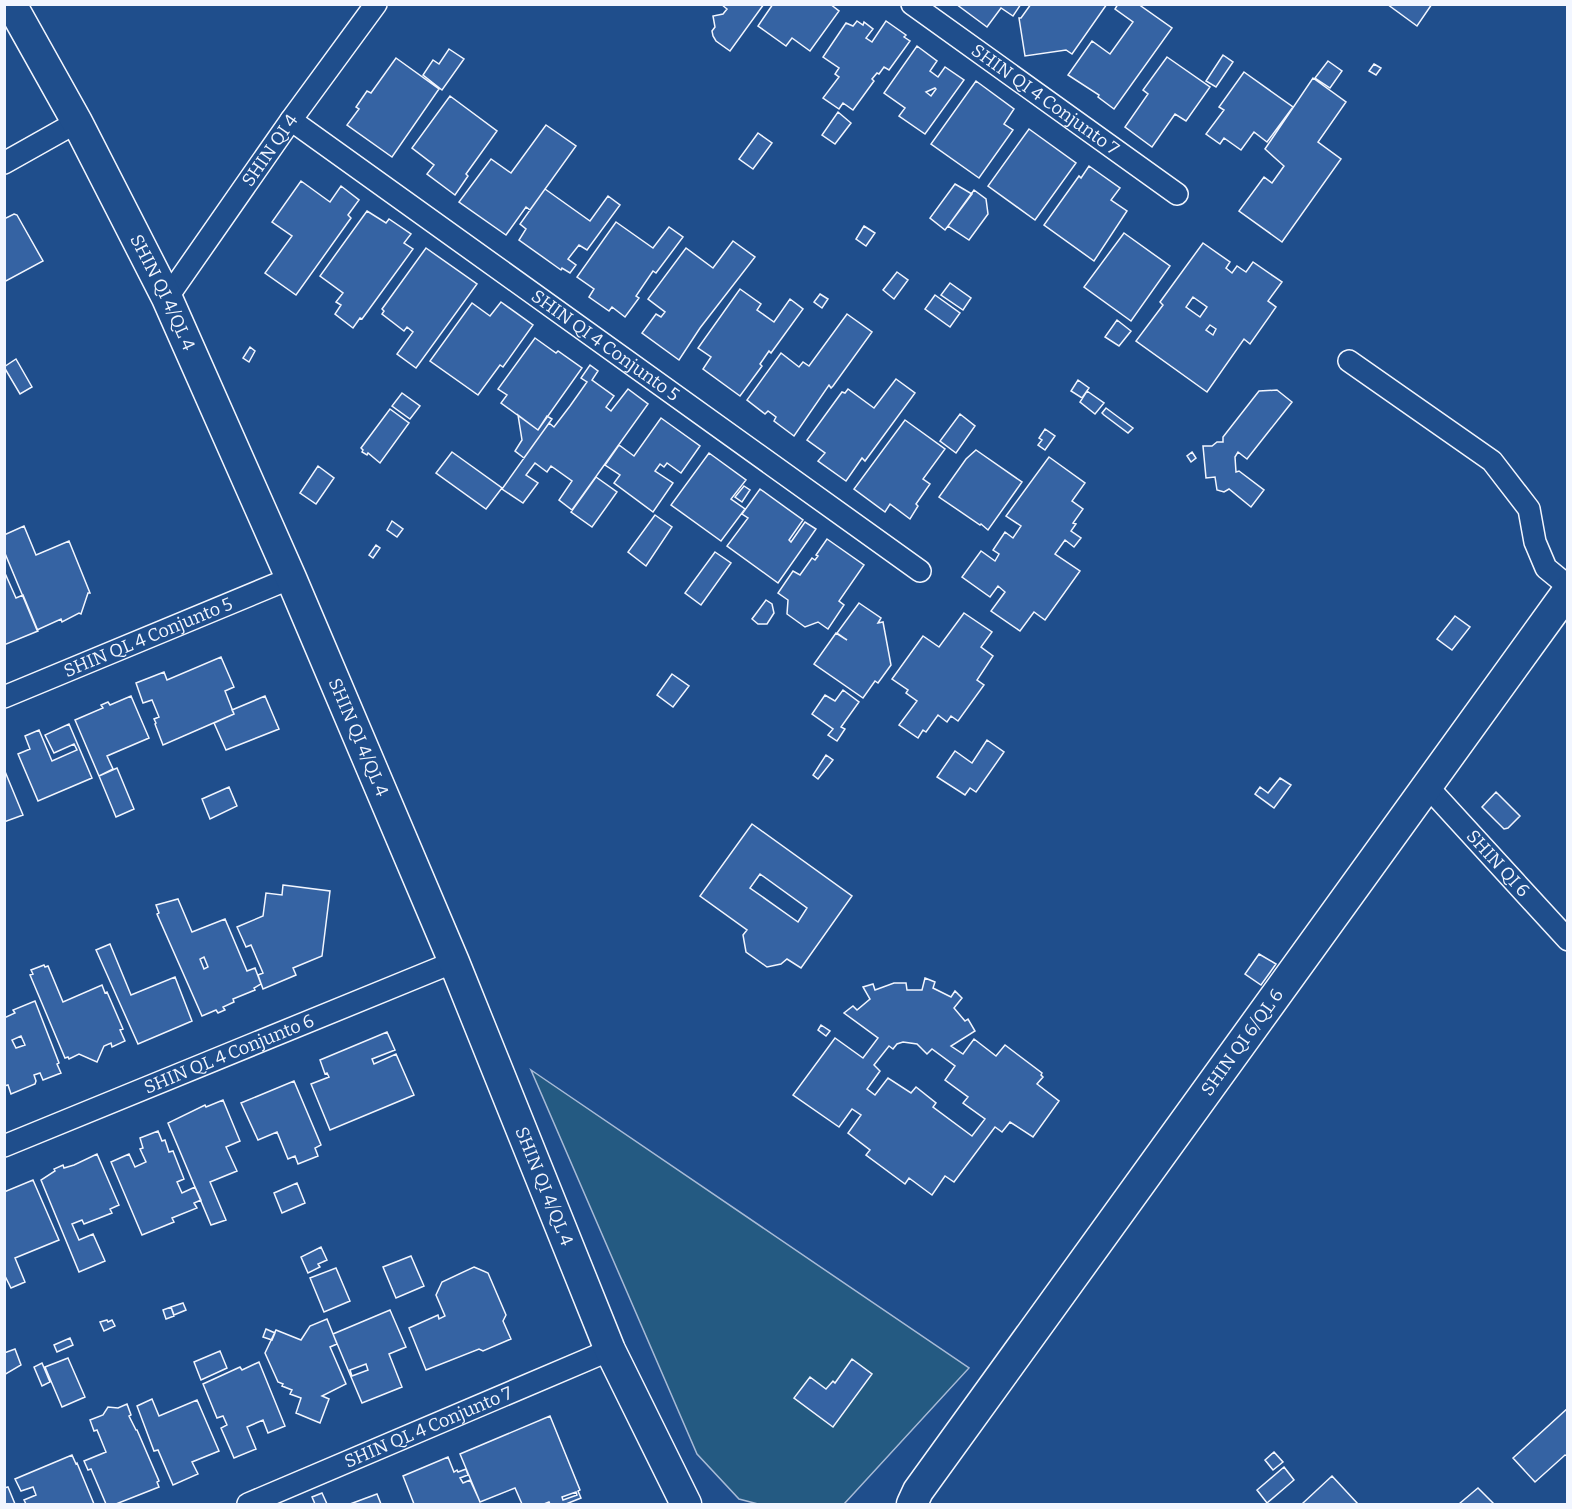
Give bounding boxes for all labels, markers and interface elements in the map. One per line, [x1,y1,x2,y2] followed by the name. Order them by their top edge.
[967,39,1123,160] street label: SHIN QI 4 Conjunto 7
[237,110,303,191] street label: SHIN QI 4
[125,231,200,354] street label: SHIN QI 4/QL 4
[527,285,684,406] street label: SHIN QI 4 Conjunto 5
[60,592,236,682] street label: SHIN QL 4 Conjunto 5
[324,675,394,800] street label: SHIN QI 4/QL 4
[1462,825,1534,902] street label: SHIN QI 6
[1196,984,1288,1100] street label: SHIN QI 6/QL 6
[141,1009,317,1099] street label: SHIN QL 4 Conjunto 6
[510,1124,578,1249] street label: SHIN QI 4/QL 4
[341,1382,516,1473] street label: SHIN QL 4 Conjunto 7

